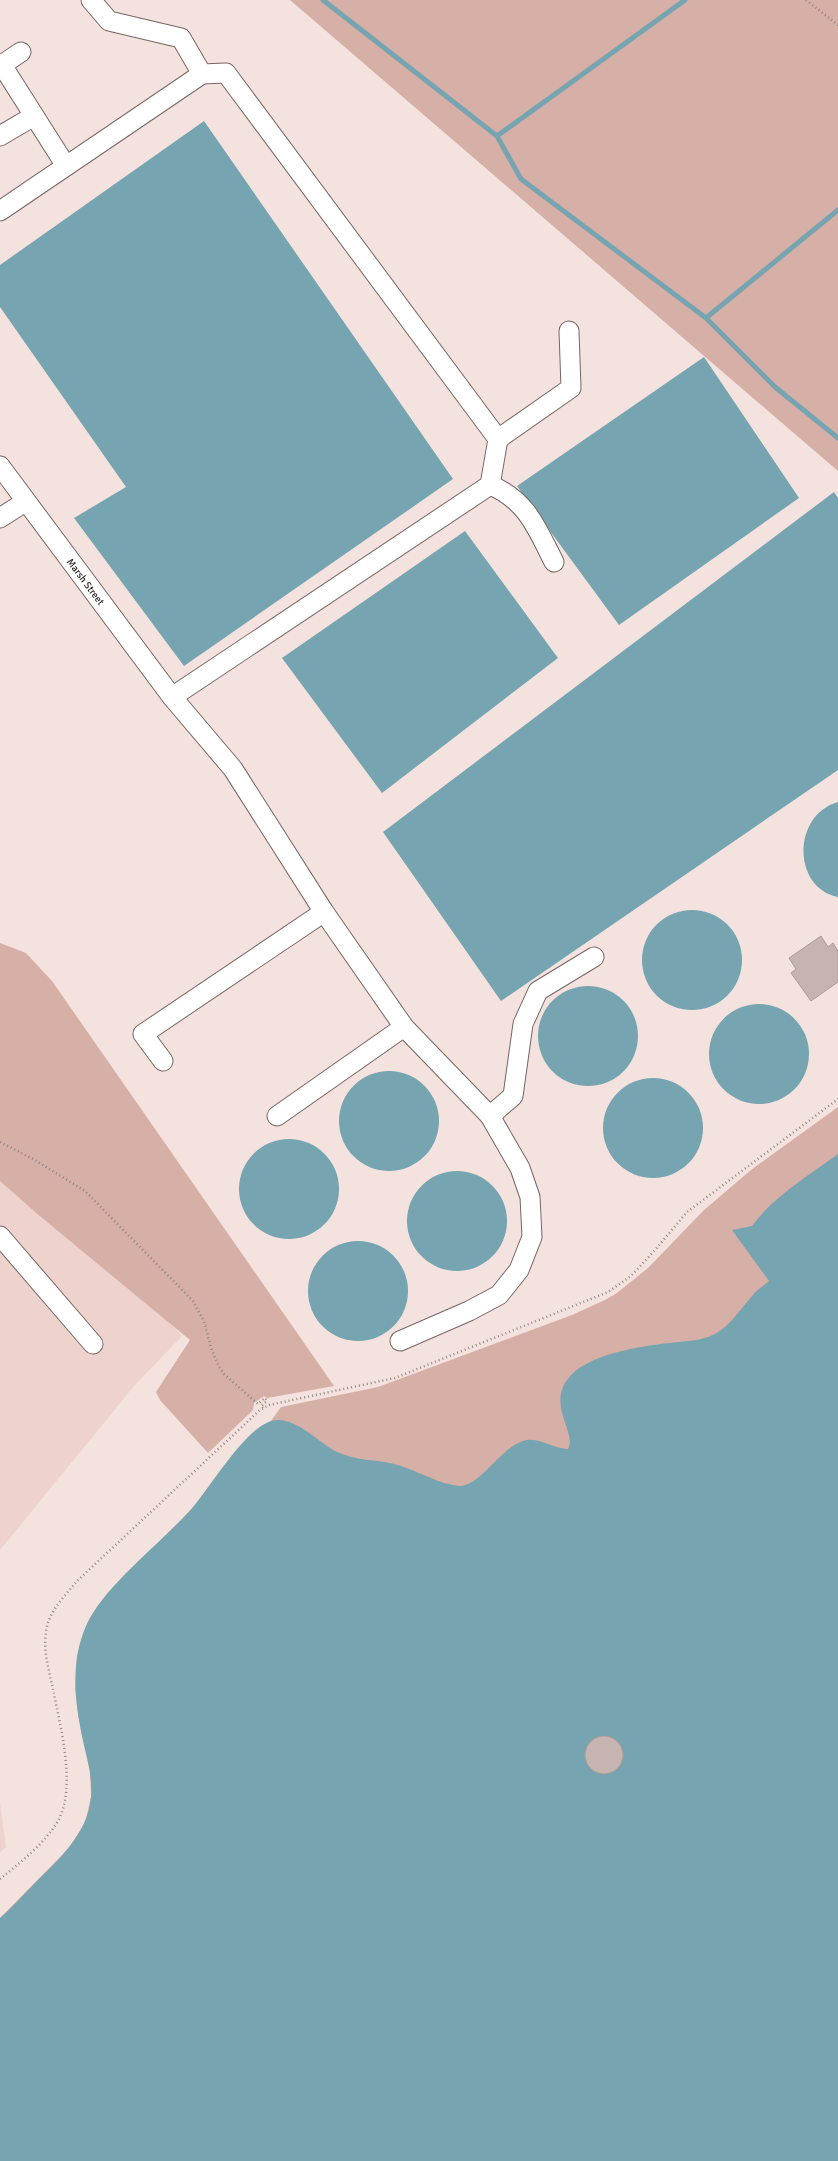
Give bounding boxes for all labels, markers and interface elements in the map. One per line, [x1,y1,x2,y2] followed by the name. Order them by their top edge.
[64,556,107,608] street label: Marsh Street

